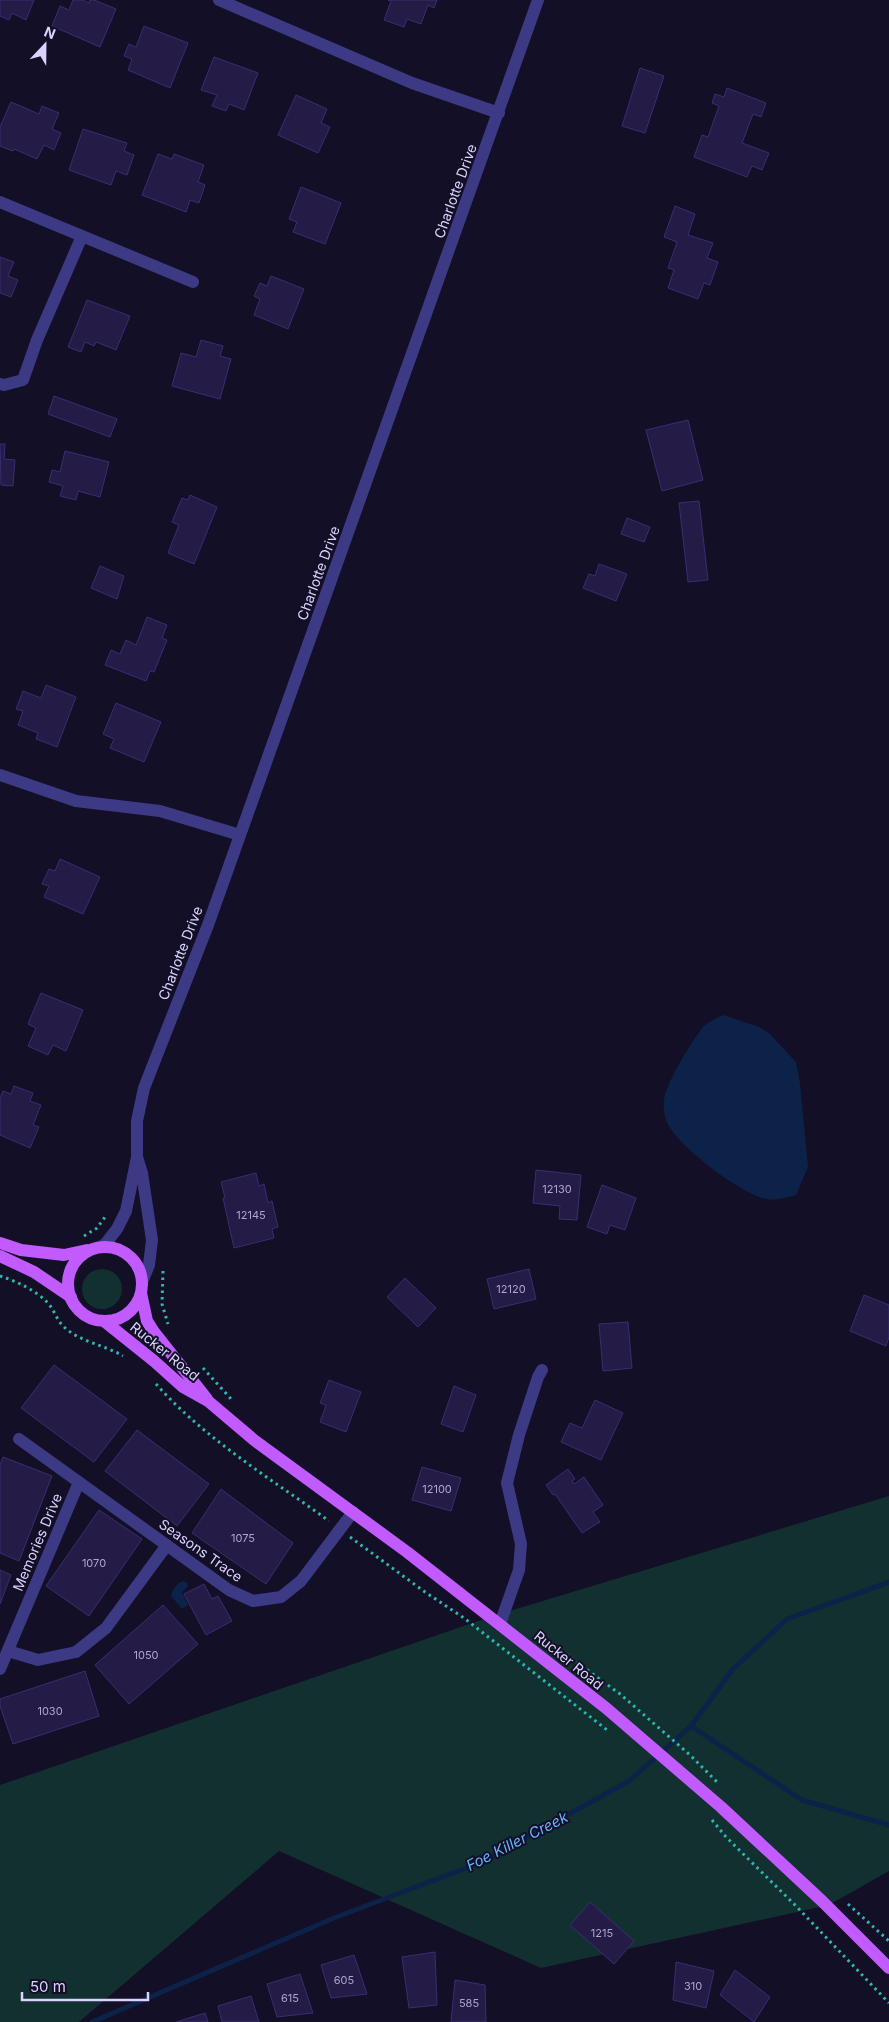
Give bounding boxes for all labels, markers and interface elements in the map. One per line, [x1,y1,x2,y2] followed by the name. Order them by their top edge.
[20,20,70,70] north arrow
[42,23,58,42] text: N
[430,141,480,241] street label: Charlotte Drive
[293,523,343,623] street label: Charlotte Drive
[154,904,206,1002] street label: Charlotte Drive
[542,1182,572,1196] house number: 12130
[236,1208,266,1222] house number: 12145
[496,1282,526,1296] house number: 12120
[127,1318,203,1384] street label: Rucker Road
[422,1482,452,1496] house number: 12100
[9,1491,65,1593] street label: Memories Drive
[156,1515,246,1585] street label: Seasons Trace
[231,1531,255,1545] house number: 1075
[82,1556,106,1570] house number: 1070
[531,1627,607,1693] street label: Rucker Road
[133,1648,159,1662] house number: 1050
[37,1704,63,1718] house number: 1030
[463,1807,572,1875] water label: Foe Killer Creek
[591,1926,613,1940] house number: 1215
[22,1970,149,2002] scale bar
[334,1973,355,1987] house number: 605
[30,1977,66,1996] text: 50 m
[684,1979,702,1993] house number: 310
[281,1991,299,2005] house number: 615
[459,1996,479,2010] house number: 585

